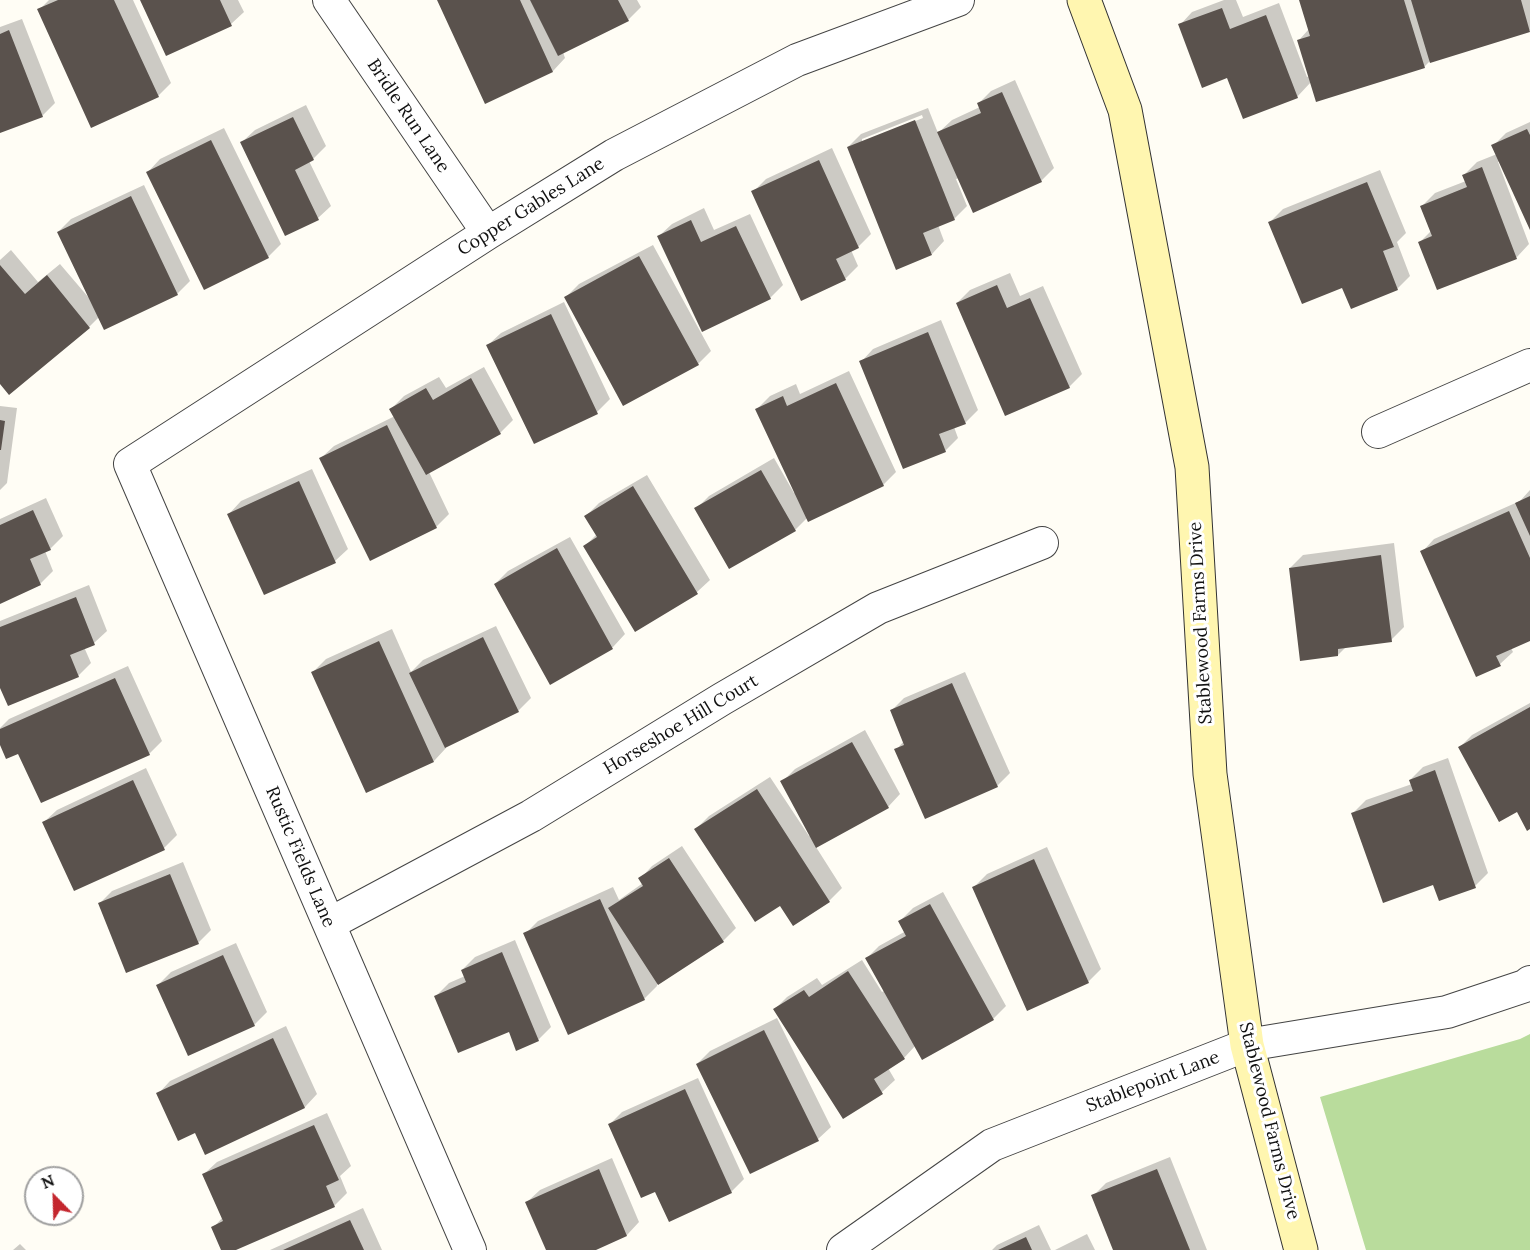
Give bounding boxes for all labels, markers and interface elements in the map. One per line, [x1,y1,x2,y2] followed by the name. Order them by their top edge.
[362,55,454,177] street label: Bridle Run Lane
[454,153,608,261] street label: Copper Gables Lane
[1185,521,1217,725] street label: Stablewood Farms Drive
[600,670,762,780] street label: Horseshoe Hill Court
[261,783,339,931] street label: Rustic Fields Lane
[1234,1020,1304,1222] street label: Stablewood Farms Drive
[1083,1047,1223,1117] street label: Stablepoint Lane
[24,1166,84,1226] north arrow
[38,1170,57,1193] text: N

